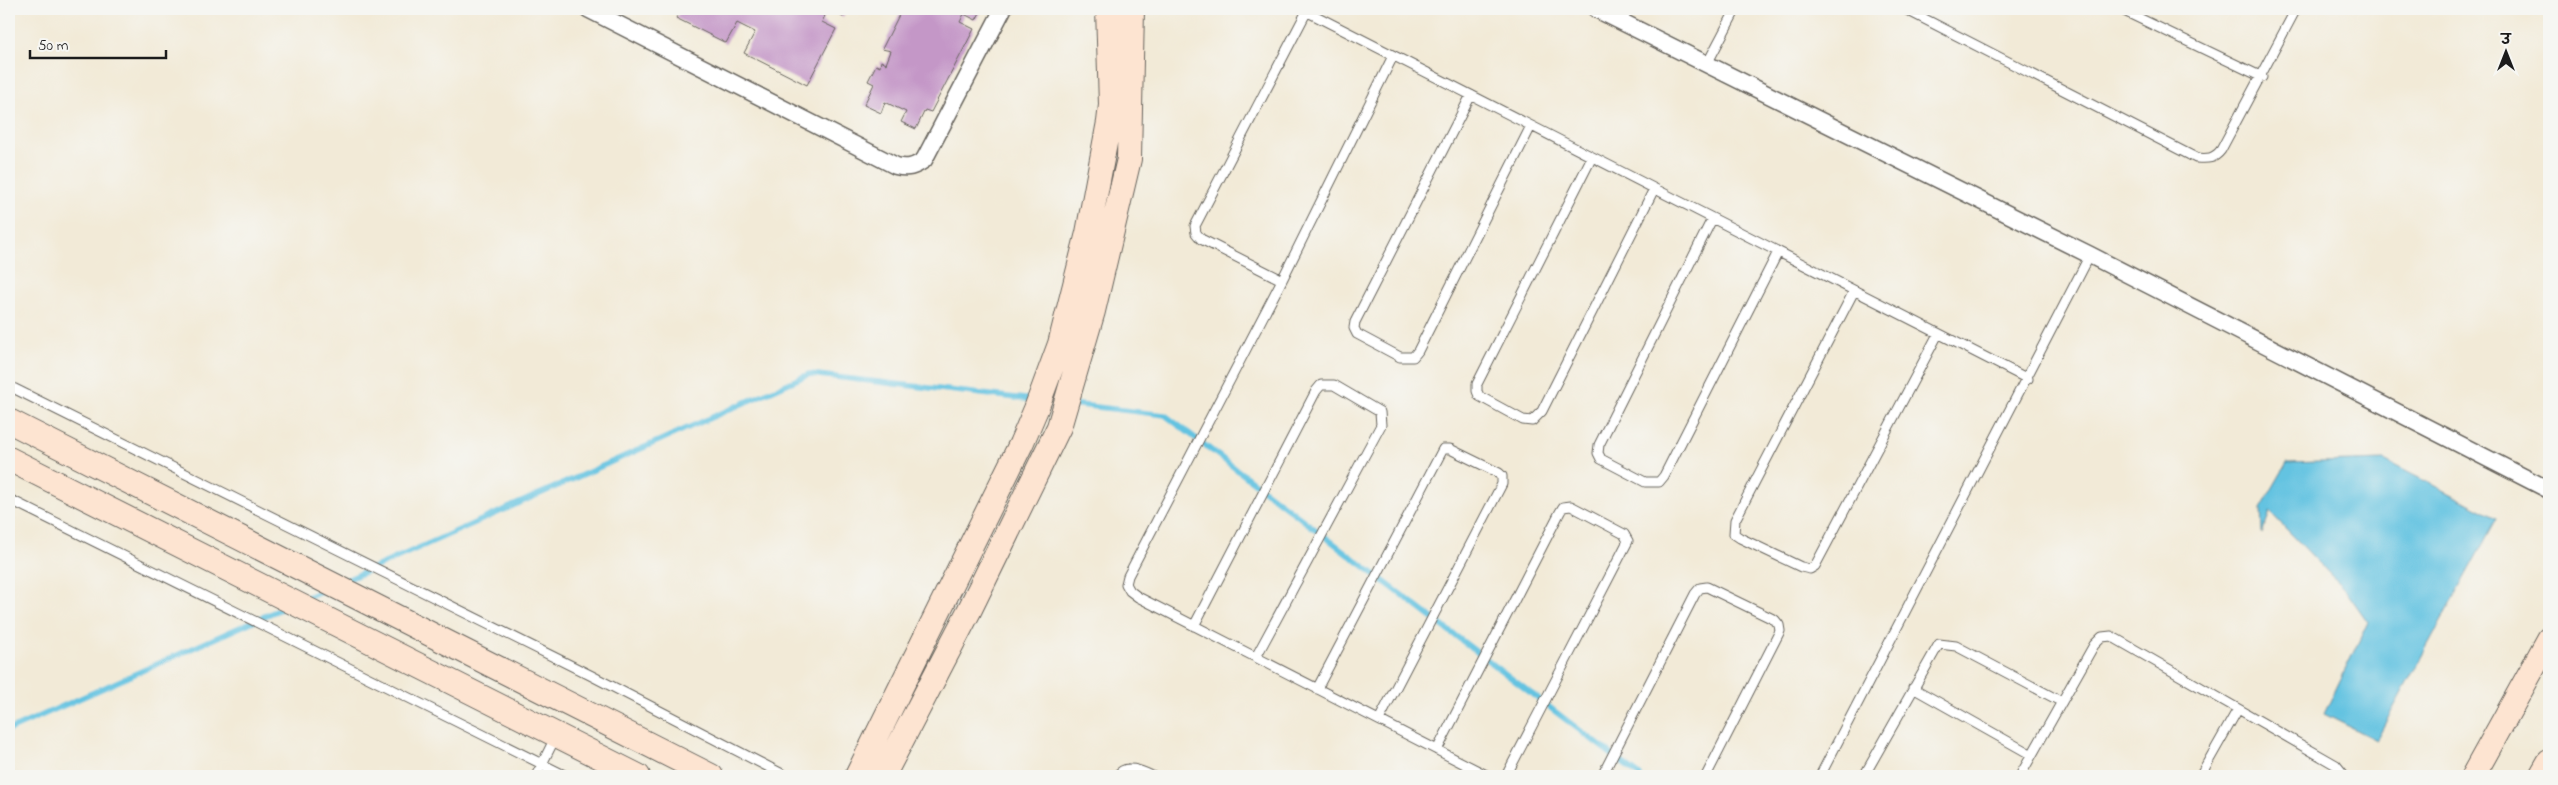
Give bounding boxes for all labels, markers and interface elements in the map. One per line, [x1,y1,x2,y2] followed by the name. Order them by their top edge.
[30,28,166,60] scale bar
[2480,28,2530,78] north arrow
[2499,30,2512,51] text: उ
[38,35,69,57] text: 50 m

